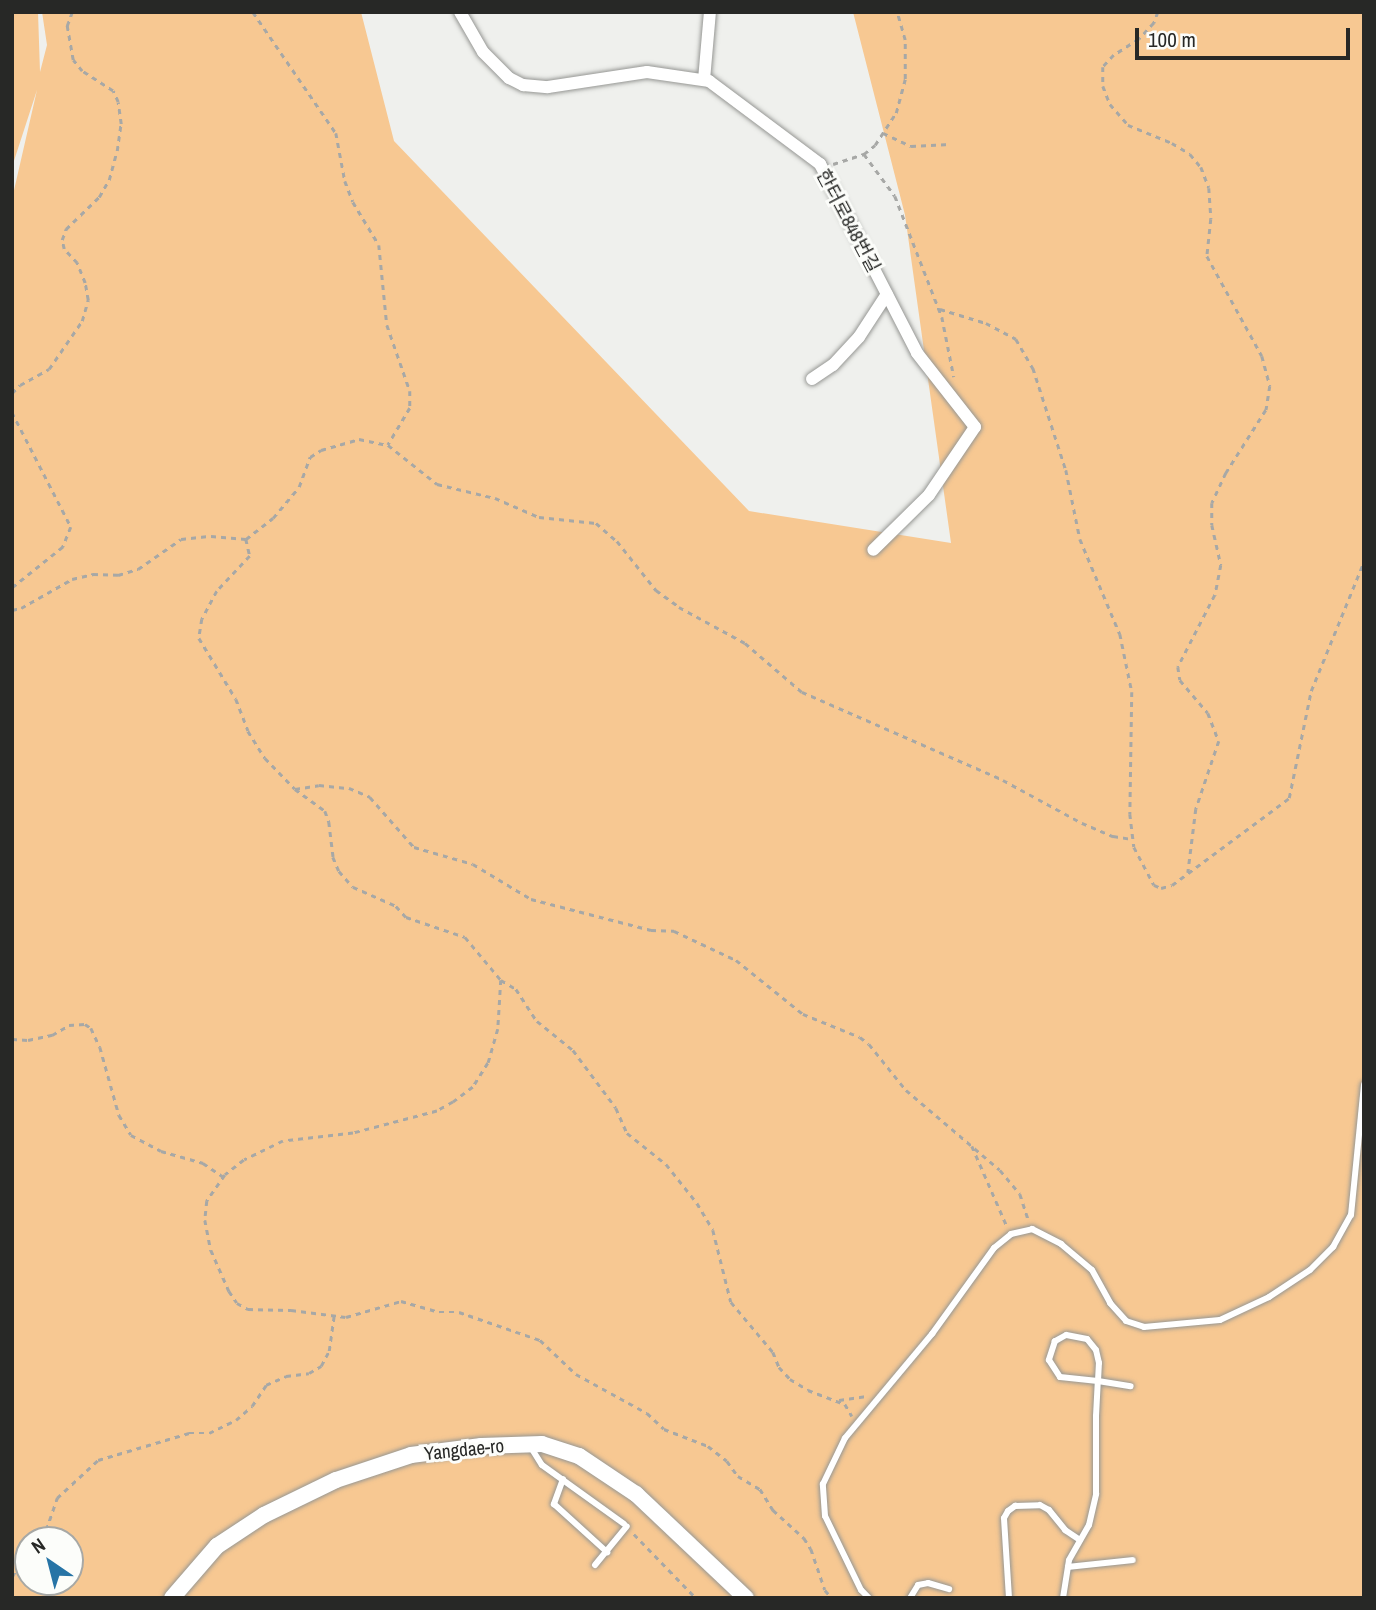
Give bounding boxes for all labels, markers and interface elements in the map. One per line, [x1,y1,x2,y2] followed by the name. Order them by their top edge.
[1138,14,1353,58] scale bar
[1148,25,1196,54] text: 100 m
[811,166,885,276] street label: 한터로848번길
[423,1434,505,1466] street label: Yangdae-ro
[14,1526,84,1596] north arrow
[26,1532,50,1559] text: N

